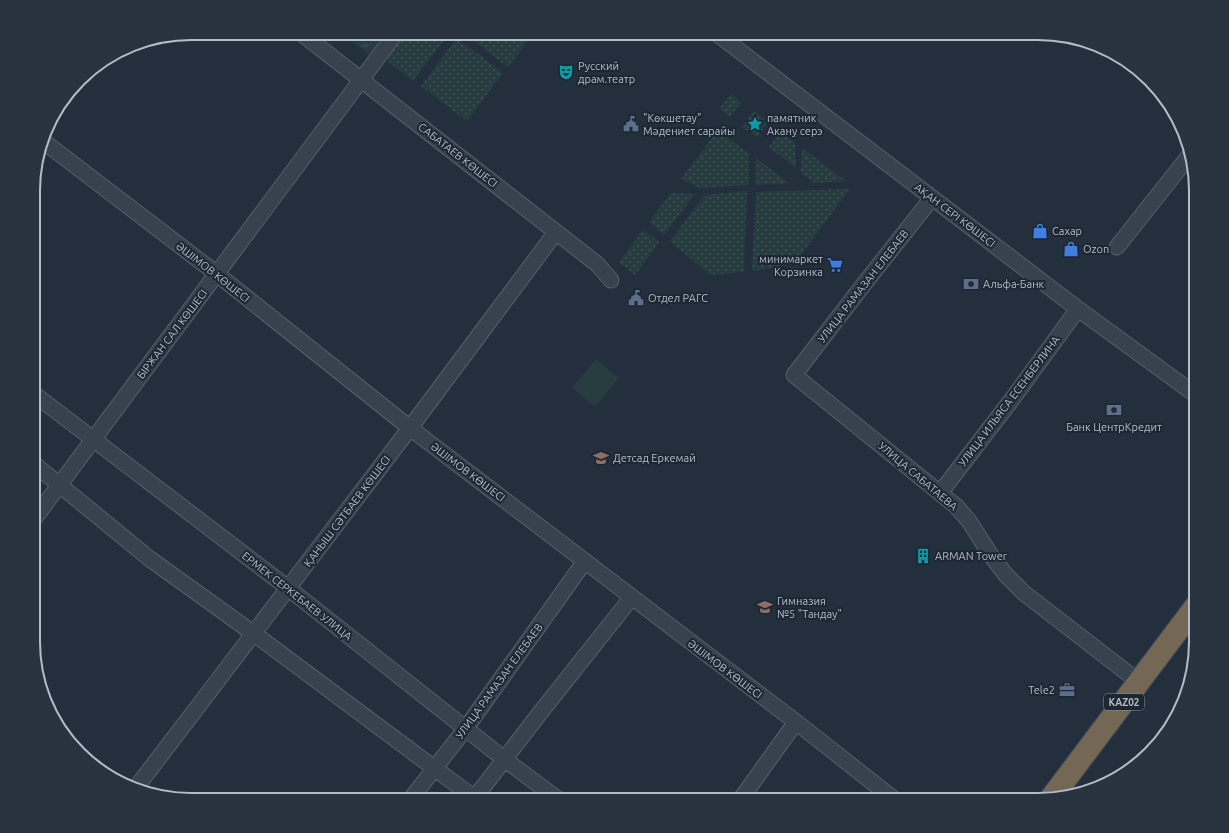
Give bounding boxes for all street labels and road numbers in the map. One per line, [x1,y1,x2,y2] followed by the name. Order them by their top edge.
[416,120,500,190] street label: САБАТАЕВ КӨШЕСІ
[912,181,998,249] street label: АҚАН СЕРІ КӨШЕСІ
[815,227,911,345] street label: УЛИЦА РАМАЗАН ЕЛЕБАЕВ
[174,240,252,304] street label: ӘШІМОВ КӨШЕСІ
[134,287,210,381] street label: БІРЖАН САЛ КӨШЕСІ
[956,333,1063,469] street label: УЛИЦА ИЛЬЯСА ЕСЕНБЕРЛИНА
[876,439,961,513] street label: УЛИЦА САБАТАЕВА
[428,440,508,504] street label: ӘШІМОВ КӨШЕСІ
[301,453,393,569] street label: ҚАНЫШ СӘТБАЕВ КӨШЕСІ
[240,549,355,643] street label: ЕРМЕК СЕРКЕБАЕВ УЛИЦА
[453,621,545,741] street label: УЛИЦА РАМАЗАН ЕЛЕБАЕВ
[685,637,765,701] street label: ӘШІМОВ КӨШЕСІ
[1104,694,1144,710] road number: KАZ02

